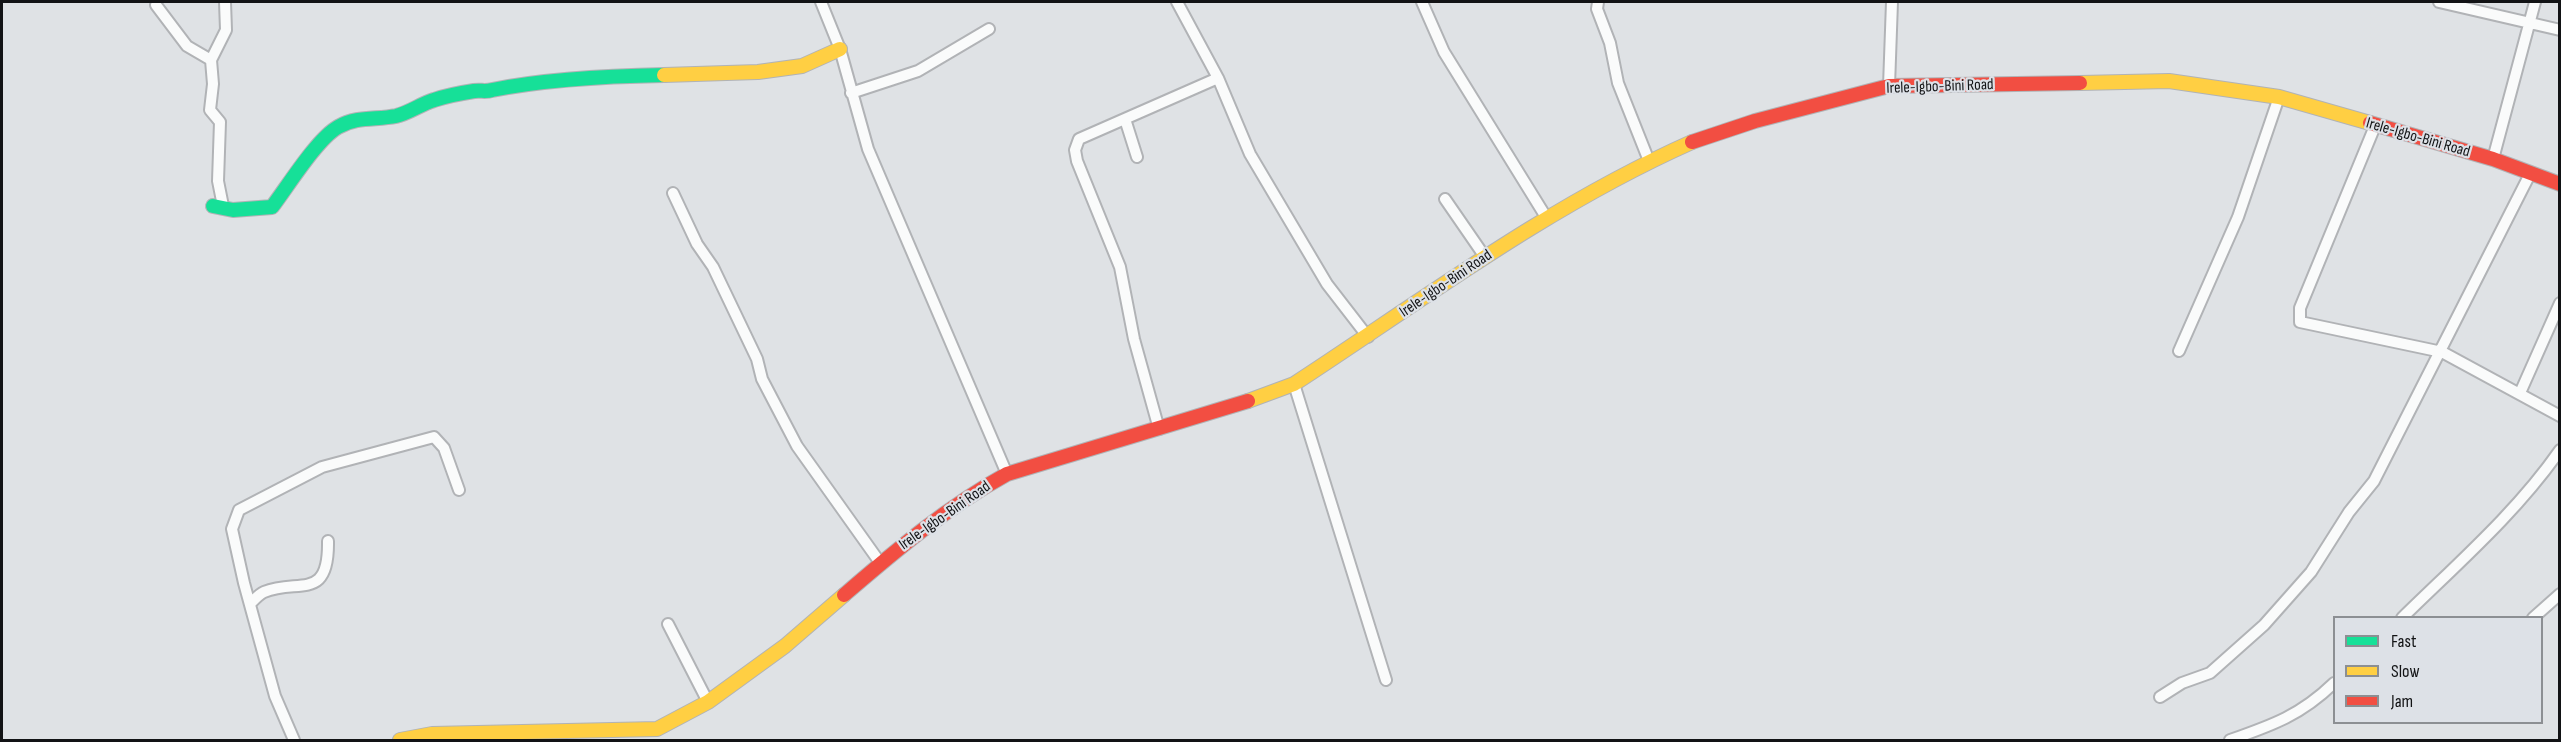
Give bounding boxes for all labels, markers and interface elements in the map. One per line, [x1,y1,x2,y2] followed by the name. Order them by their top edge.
[1886,76,1994,98] street label: Irele-Igbo-Bini Road
[2364,114,2472,162] street label: Irele-Igbo-Bini Road
[1396,246,1496,322] street label: Irele-Igbo-Bini Road
[896,477,994,555] street label: Irele-Igbo-Bini Road
[2333,616,2543,724] legend
[2391,631,2416,652] text: Fast
[2391,661,2420,682] text: Slow
[2391,691,2413,712] text: Jam

